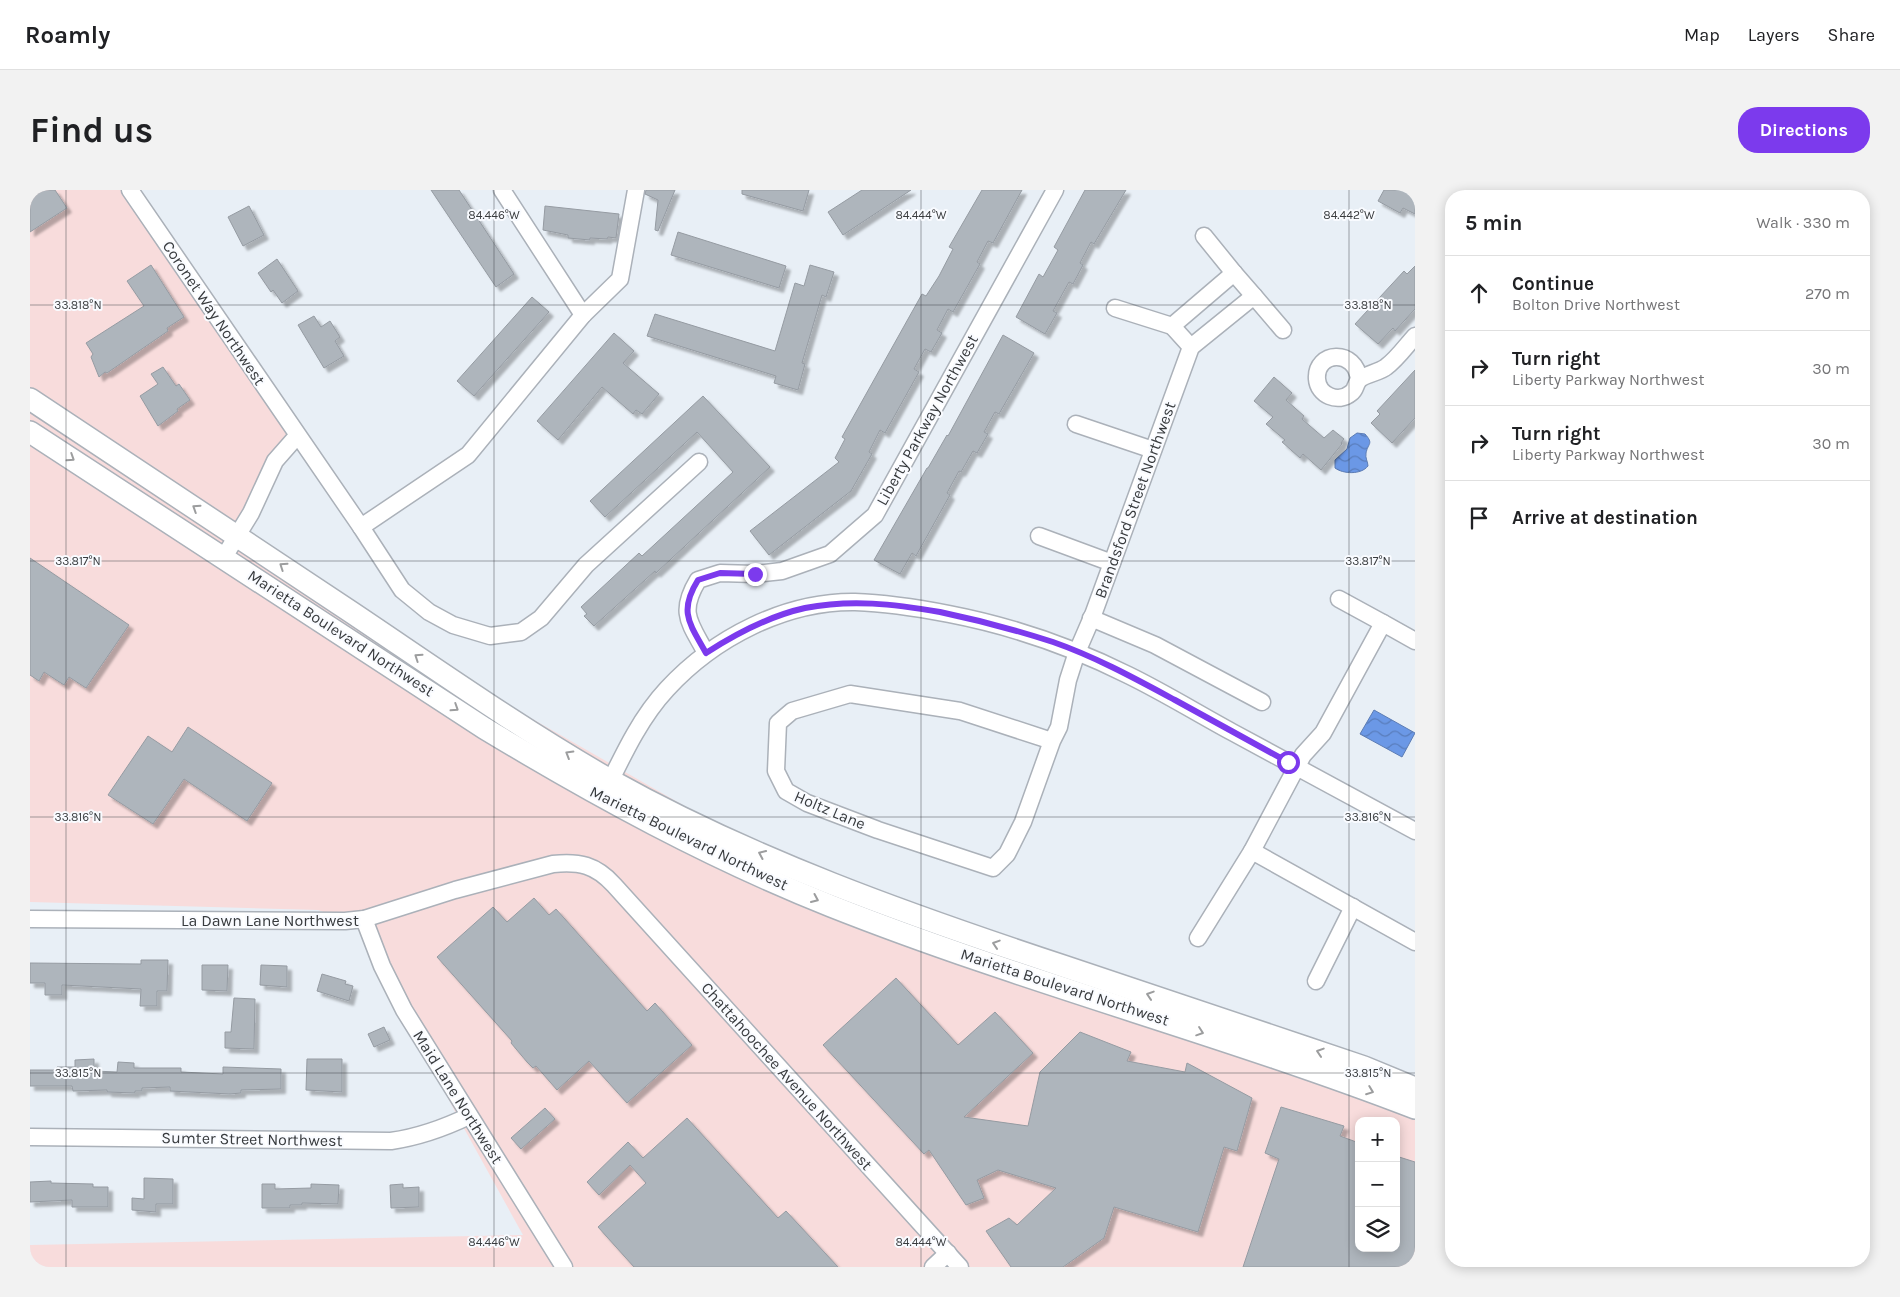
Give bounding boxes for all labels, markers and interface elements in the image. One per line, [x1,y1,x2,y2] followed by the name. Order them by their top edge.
[25,21,110,49] text: Roamly
[1684,24,1720,46] text: Map
[1748,24,1800,46] text: Layers
[1828,24,1875,46] text: Share
[1738,107,1870,153] button: Directions
[30,110,153,151] text: Find us
[468,208,520,222] text: 84.446°W
[895,208,947,222] text: 84.444°W
[1323,208,1375,222] text: 84.442°W
[1465,211,1522,235] text: 5 min
[1756,213,1850,232] text: Walk · 330 m
[159,237,269,389] street label: Coronet Way Northwest
[1512,273,1594,295] text: Continue
[1465,279,1493,307] icon: ahead
[1805,284,1850,303] text: 270 m
[1512,295,1680,314] text: Bolton Drive Northwest
[54,298,102,312] text: 33.818°N
[1344,298,1392,312] text: 33.818°N
[872,331,982,509] street label: Liberty Parkway Northwest
[1512,348,1601,370] text: Turn right
[1465,354,1493,382] icon: right
[1812,359,1850,378] text: 30 m
[1512,370,1704,389] text: Liberty Parkway Northwest
[1091,399,1179,601] street label: Brandsford Street Northwest
[1512,423,1601,445] text: Turn right
[1465,429,1493,457] icon: right
[1812,434,1850,453] text: 30 m
[1512,445,1704,464] text: Liberty Parkway Northwest
[66,452,75,462] one-way arrow
[1465,504,1493,532] icon: arrive
[193,505,202,515] one-way arrow
[1512,507,1698,529] text: Arrive at destination
[55,554,101,568] text: 33.817°N
[1345,554,1391,568] text: 33.817°N
[279,563,289,572] one-way arrow
[744,563,767,586] route end
[244,566,438,700] street label: Marietta Boulevard Northwest
[414,654,423,663] one-way arrow
[450,702,459,712] one-way arrow
[565,751,574,761] one-way arrow
[1277,751,1300,774] route start
[587,782,791,894] street label: Marietta Boulevard Northwest
[792,787,868,833] street label: Holtz Lane
[55,810,101,824] text: 33.816°N
[1345,810,1391,824] text: 33.816°N
[758,850,767,861] one-way arrow
[810,892,819,903] one-way arrow
[181,911,359,930] street label: La Dawn Lane Northwest
[992,939,1000,949] one-way arrow
[958,944,1172,1030] street label: Marietta Boulevard Northwest
[698,978,876,1174] street label: Chattahoochee Avenue Northwest
[1146,991,1154,1001] one-way arrow
[1195,1026,1204,1036] one-way arrow
[409,1027,507,1167] street label: Maid Lane Northwest
[1317,1048,1325,1058] one-way arrow
[55,1066,101,1080] text: 33.815°N
[1345,1066,1391,1080] text: 33.815°N
[1365,1085,1374,1095] one-way arrow
[1355,1117,1400,1252] map controls
[1355,1117,1400,1162] button: +
[161,1128,343,1150] street label: Sumter Street Northwest
[1355,1162,1400,1207] button: −
[1355,1207,1400,1252] button: layers
[468,1235,520,1249] text: 84.446°W
[895,1235,947,1249] text: 84.444°W

